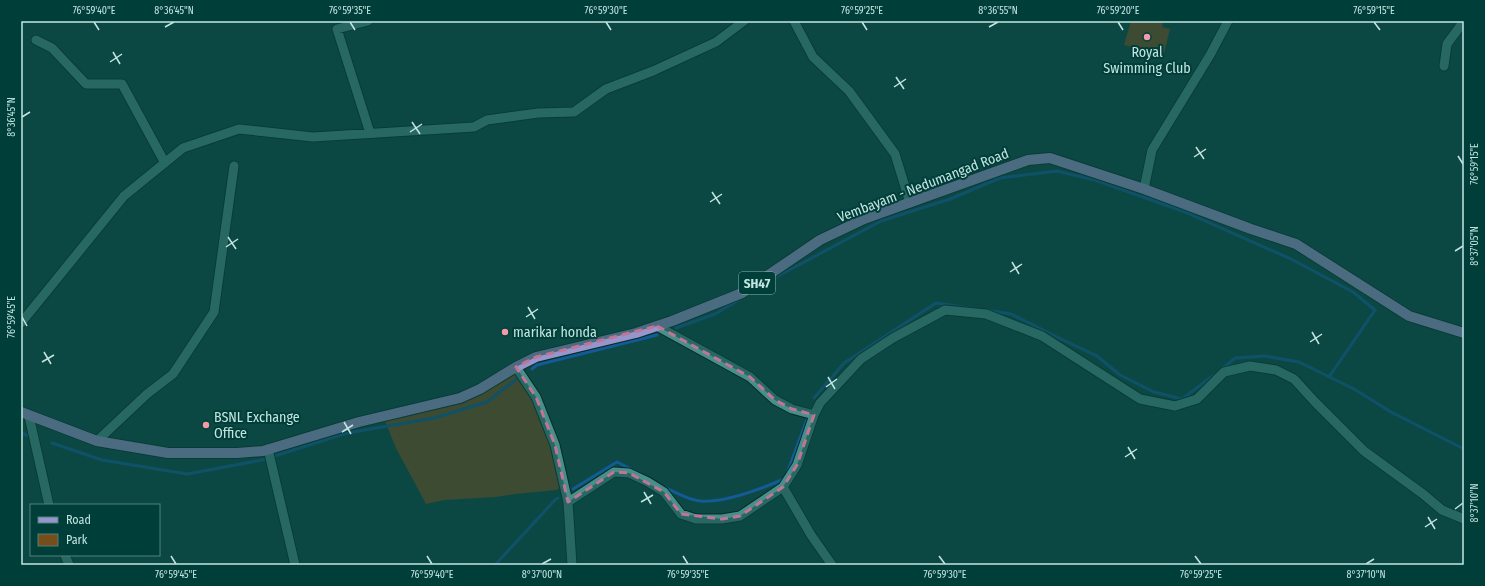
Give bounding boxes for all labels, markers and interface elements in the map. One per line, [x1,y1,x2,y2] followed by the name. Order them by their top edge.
[73,5,116,17] text: 76°59'40"E
[154,5,194,17] text: 8°36'45"N
[329,5,371,17] text: 76°59'35"E
[585,5,628,17] text: 76°59'30"E
[841,5,883,17] text: 76°59'25"E
[978,5,1018,17] text: 8°36'55"N
[1097,5,1140,17] text: 76°59'20"E
[1353,5,1395,17] text: 76°59'15"E
[1142,32,1152,42] marker: Royal Swimming Club
[1103,44,1191,77] place label: Royal Swimming Club
[6,97,18,137] text: 8°36'45"N
[1469,143,1481,185] text: 76°59'15"E
[835,145,1011,226] street label: Vembayam - Nedumangad Road
[1469,226,1481,266] text: 8°37'05"N
[739,272,775,294] road number: SH47
[6,296,18,338] text: 76°59'45"E
[513,324,597,341] place label: marikar honda
[500,327,510,337] marker: marikar honda
[214,409,300,442] place label: BSNL Exchange Office
[201,420,211,430] marker: BSNL Exchange Office
[1469,483,1481,523] text: 8°37'10"N
[30,504,160,556] legend
[66,513,91,527] text: Road
[66,533,88,547] text: Park
[155,569,197,581] text: 76°59'45"E
[411,569,454,581] text: 76°59'40"E
[522,569,562,581] text: 8°37'00"N
[667,569,709,581] text: 76°59'35"E
[924,569,967,581] text: 76°59'30"E
[1180,569,1222,581] text: 76°59'25"E
[1346,569,1386,581] text: 8°37'10"N

